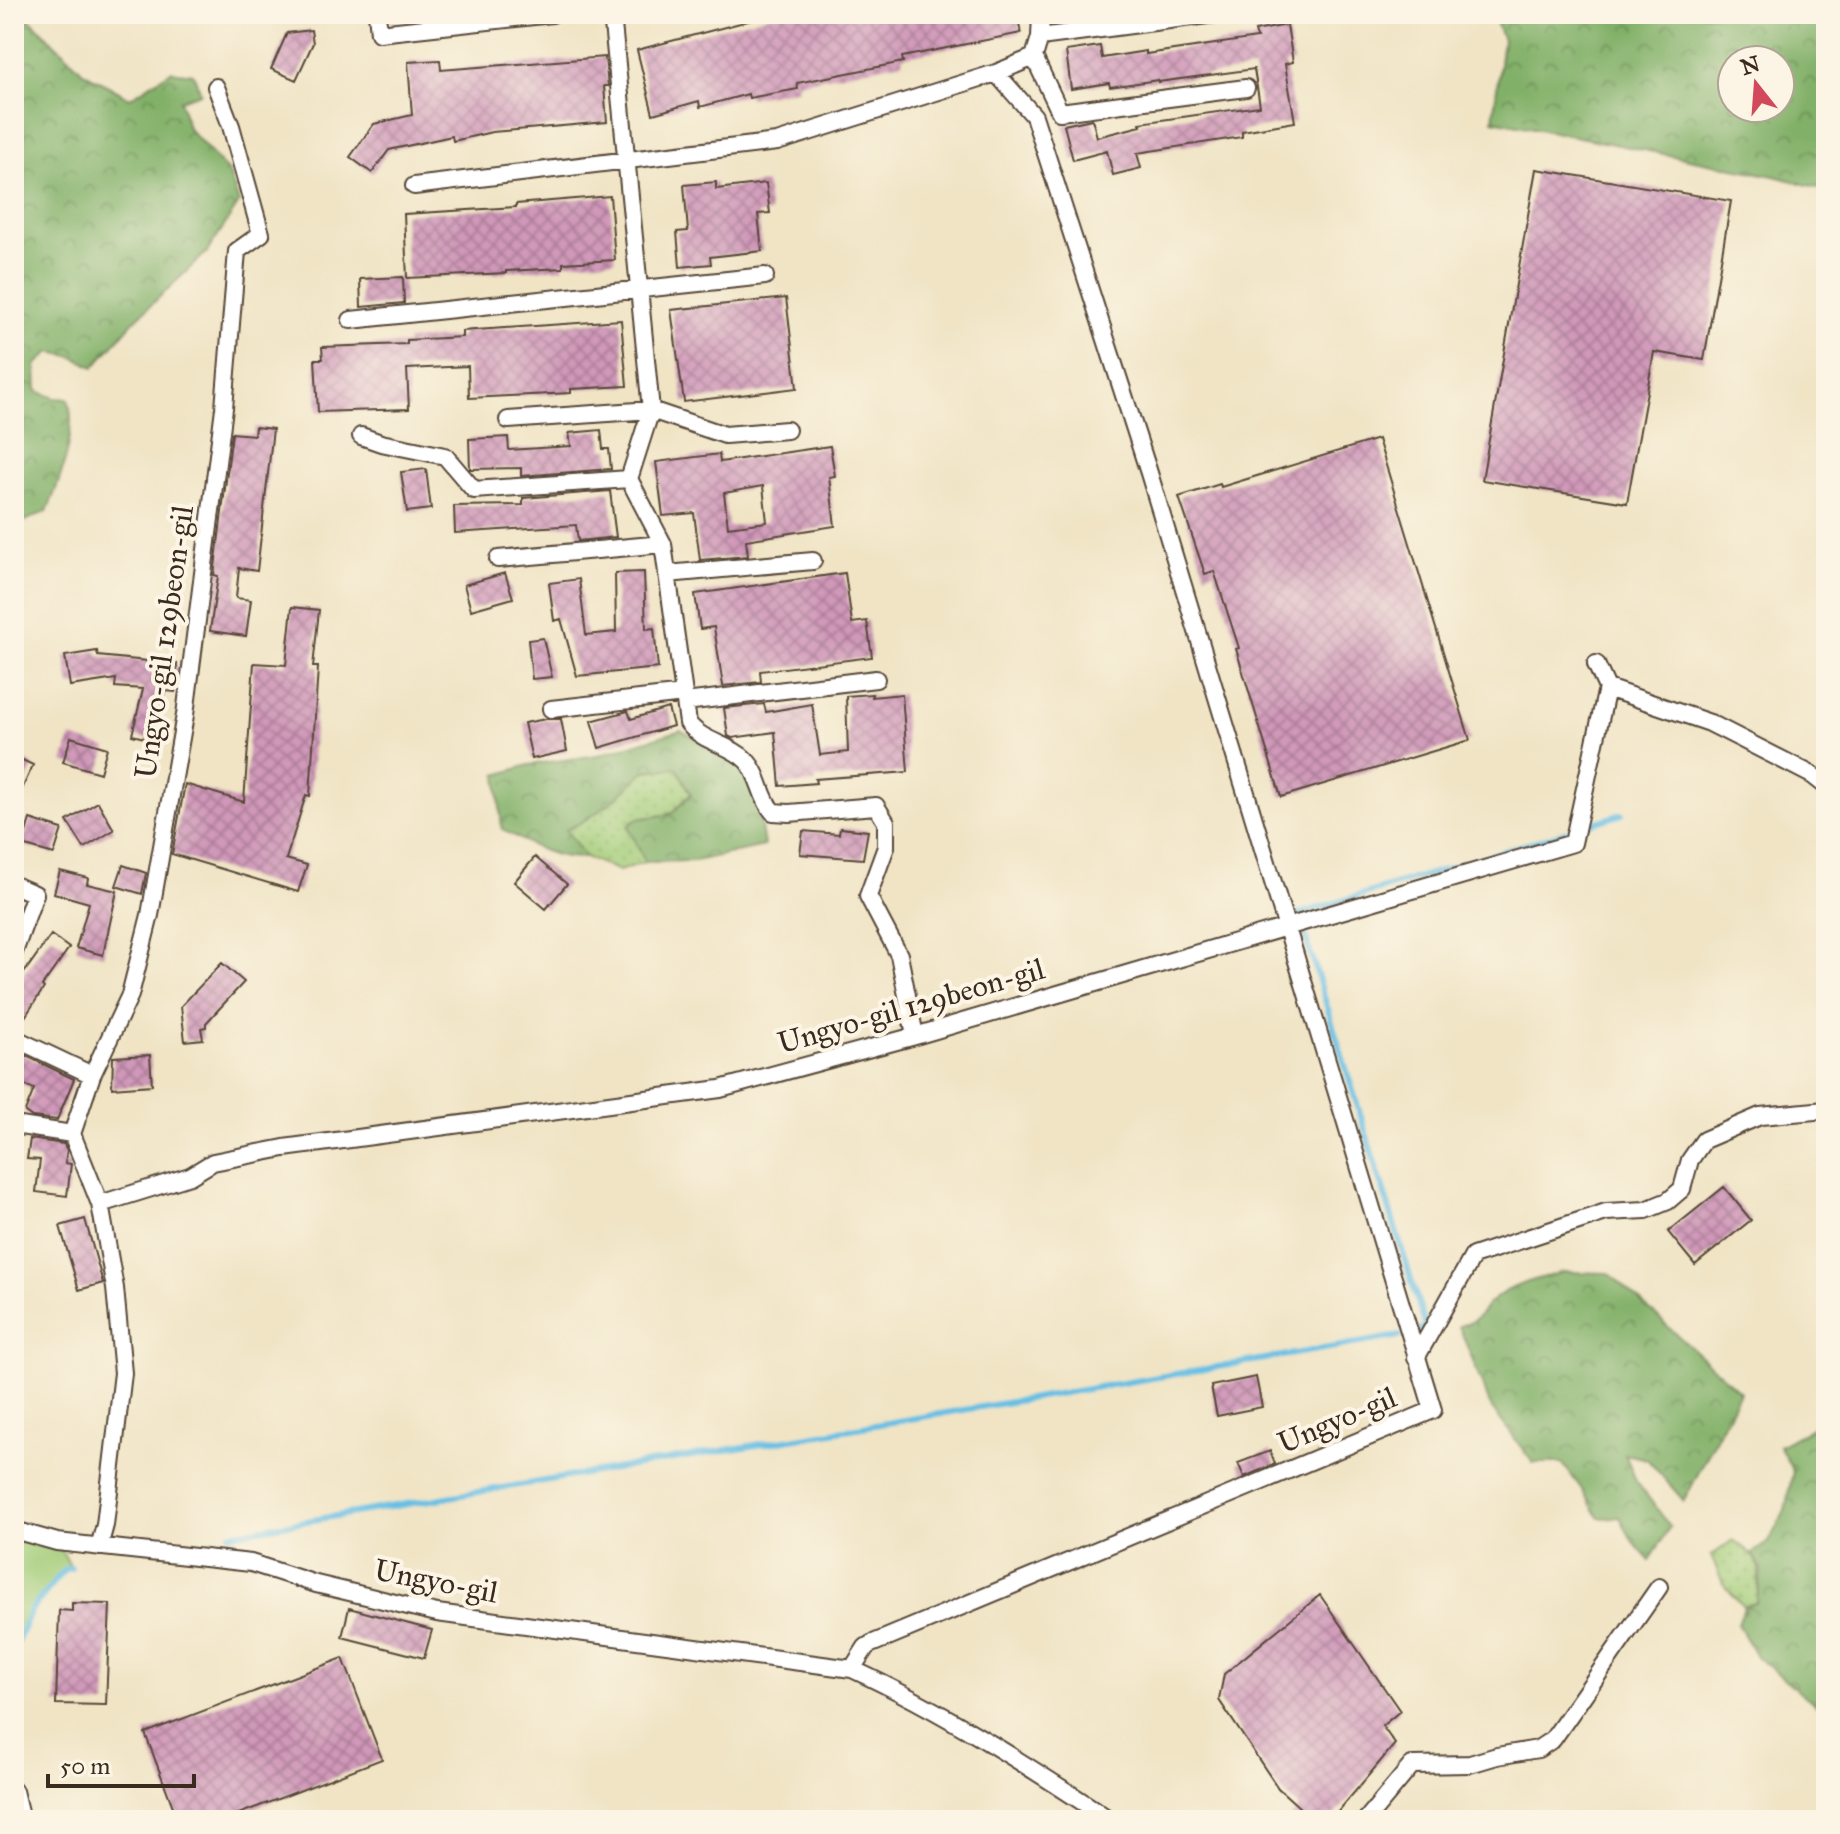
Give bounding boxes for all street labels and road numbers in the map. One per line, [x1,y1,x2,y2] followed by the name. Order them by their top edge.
[127,502,202,781] street label: Ungyo-gil 129beon-gil
[774,950,1050,1062] street label: Ungyo-gil 129beon-gil
[1272,1379,1402,1461] street label: Ungyo-gil
[371,1551,502,1611] street label: Ungyo-gil

